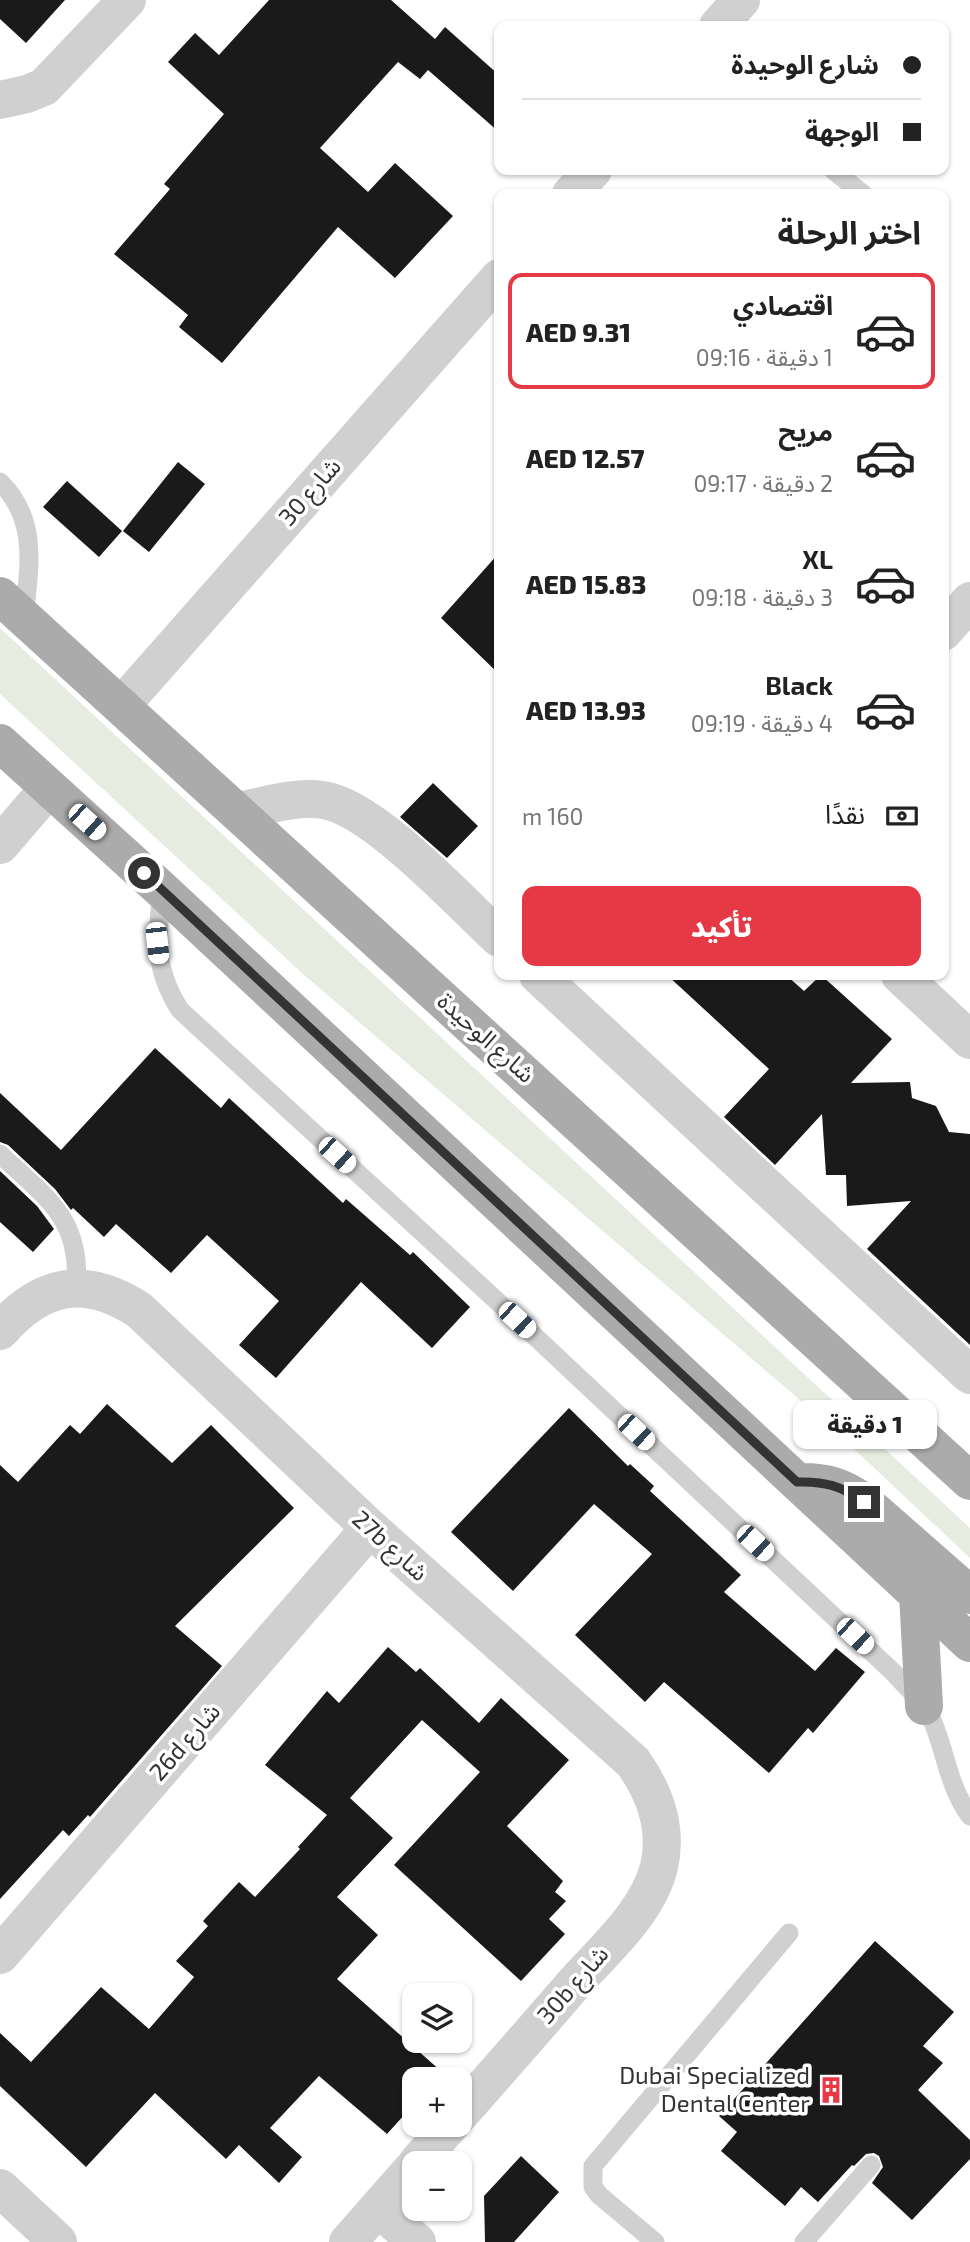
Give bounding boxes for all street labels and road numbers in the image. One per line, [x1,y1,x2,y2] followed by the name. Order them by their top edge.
[272,451,349,533] street label: شارع 30
[430,986,542,1091] street label: شارع الوحيدة
[345,1503,435,1589] street label: 27b شارع
[142,1696,228,1788] street label: 26d شارع
[530,1939,617,2031] street label: 30b شارع

